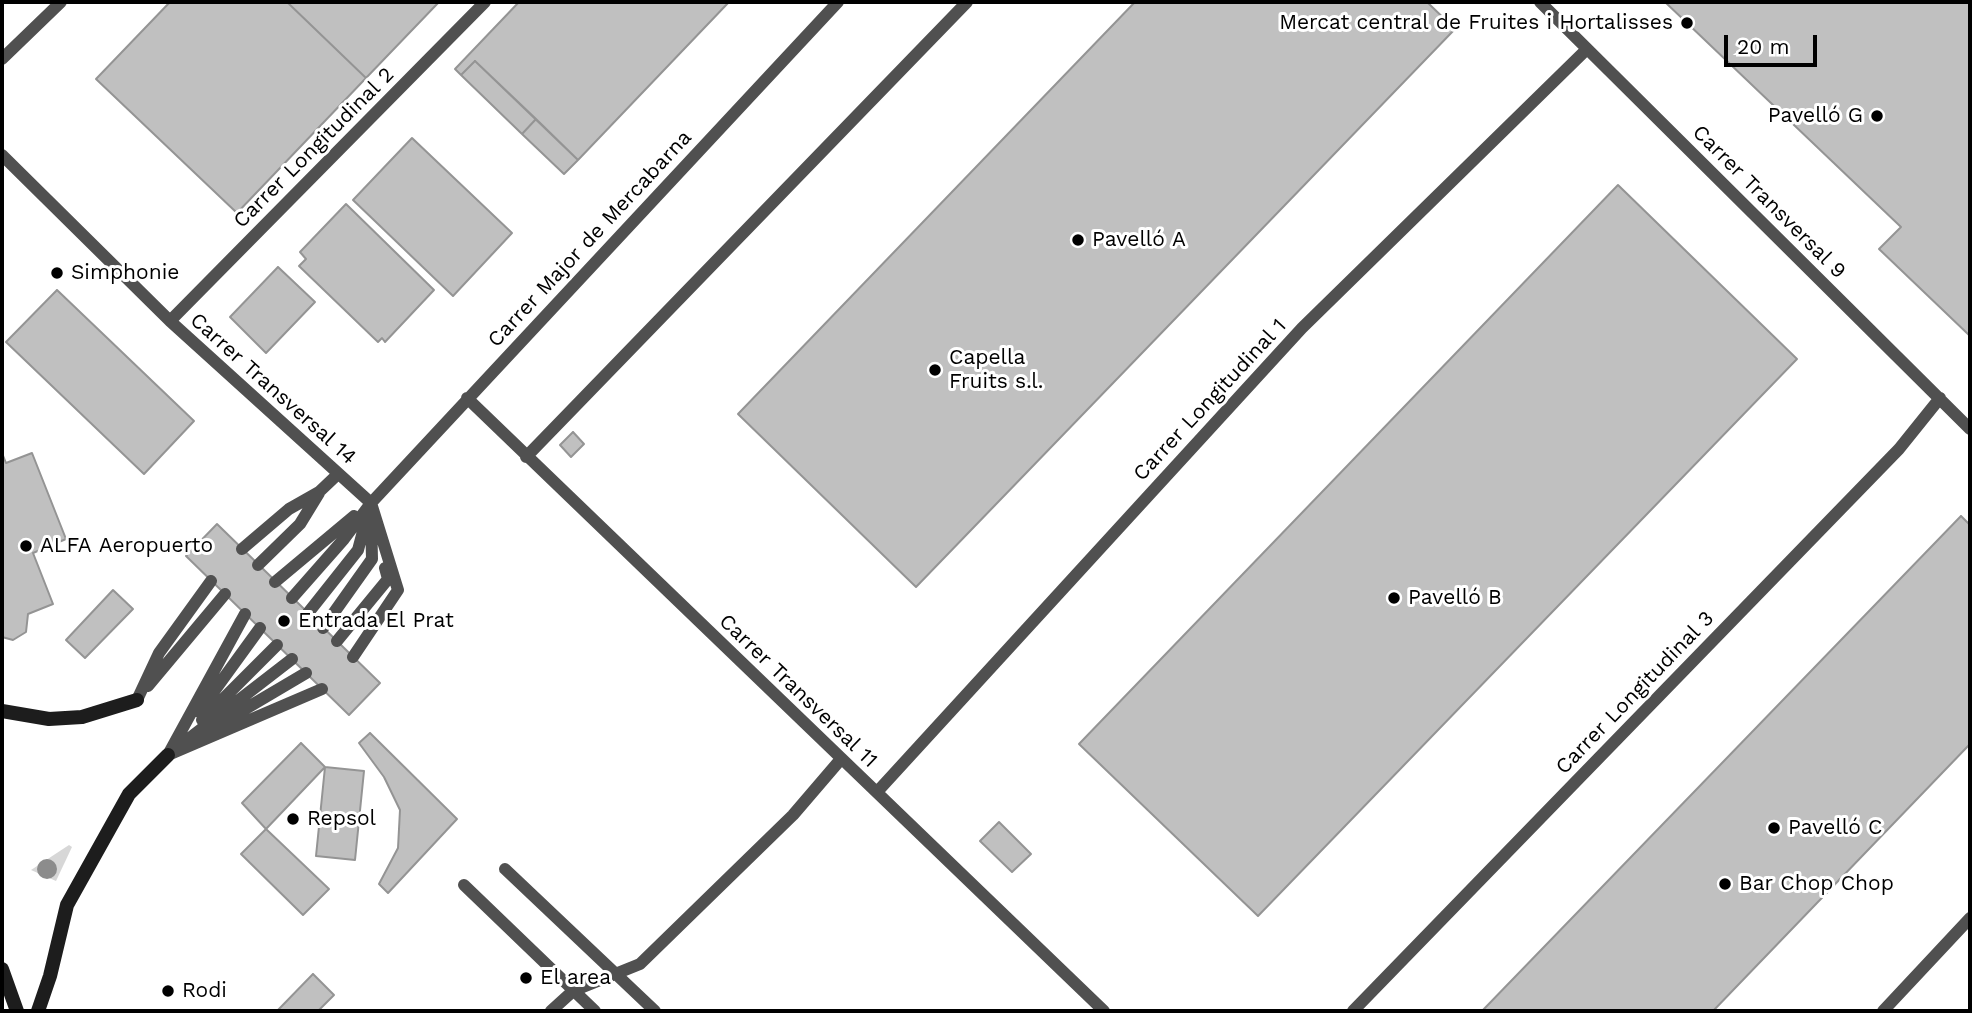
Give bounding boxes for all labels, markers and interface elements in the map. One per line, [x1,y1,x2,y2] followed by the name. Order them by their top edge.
[1279,10,1673,36] place label: Mercat central de Fruites i Hortalisses
[1679,15,1695,31] marker: Mercat central de Fruites i Hortalisses
[1727,21,1820,65] scale bar
[1737,34,1789,59] text: 20 m
[228,62,400,234] street label: Carrer Longitudinal 2
[1768,103,1863,129] place label: Pavelló G
[1869,108,1885,124] marker: Pavelló G
[1687,120,1851,284] street label: Carrer Transversal 9
[483,125,697,353] street label: Carrer Major de Mercabarna
[1092,227,1186,253] place label: Pavelló A
[1070,232,1086,248] marker: Pavelló A
[71,260,179,286] place label: Simphonie
[49,265,65,281] marker: Simphonie
[185,308,361,470] street label: Carrer Transversal 14
[1128,314,1292,486] street label: Carrer Longitudinal 1
[949,345,1043,395] place label: Capella Fruits s.l.
[927,362,943,378] marker: Capella Fruits s.l.
[40,533,213,559] place label: ALFA Aeropuerto
[18,538,34,554] marker: ALFA Aeropuerto
[1408,585,1502,611] place label: Pavelló B
[1386,590,1402,606] marker: Pavelló B
[1551,606,1719,780] street label: Carrer Longitudinal 3
[298,608,454,634] place label: Entrada El Prat
[714,609,882,773] street label: Carrer Transversal 11
[276,613,292,629] marker: Entrada El Prat
[307,806,376,832] place label: Repsol
[285,811,301,827] marker: Repsol
[1788,815,1882,841] place label: Pavelló C
[1766,820,1782,836] marker: Pavelló C
[1739,871,1894,897] place label: Bar Chop Chop
[1717,876,1733,892] marker: Bar Chop Chop
[540,965,611,991] place label: El area
[518,970,534,986] marker: El area
[182,978,227,1004] place label: Rodi
[160,983,176,999] marker: Rodi

